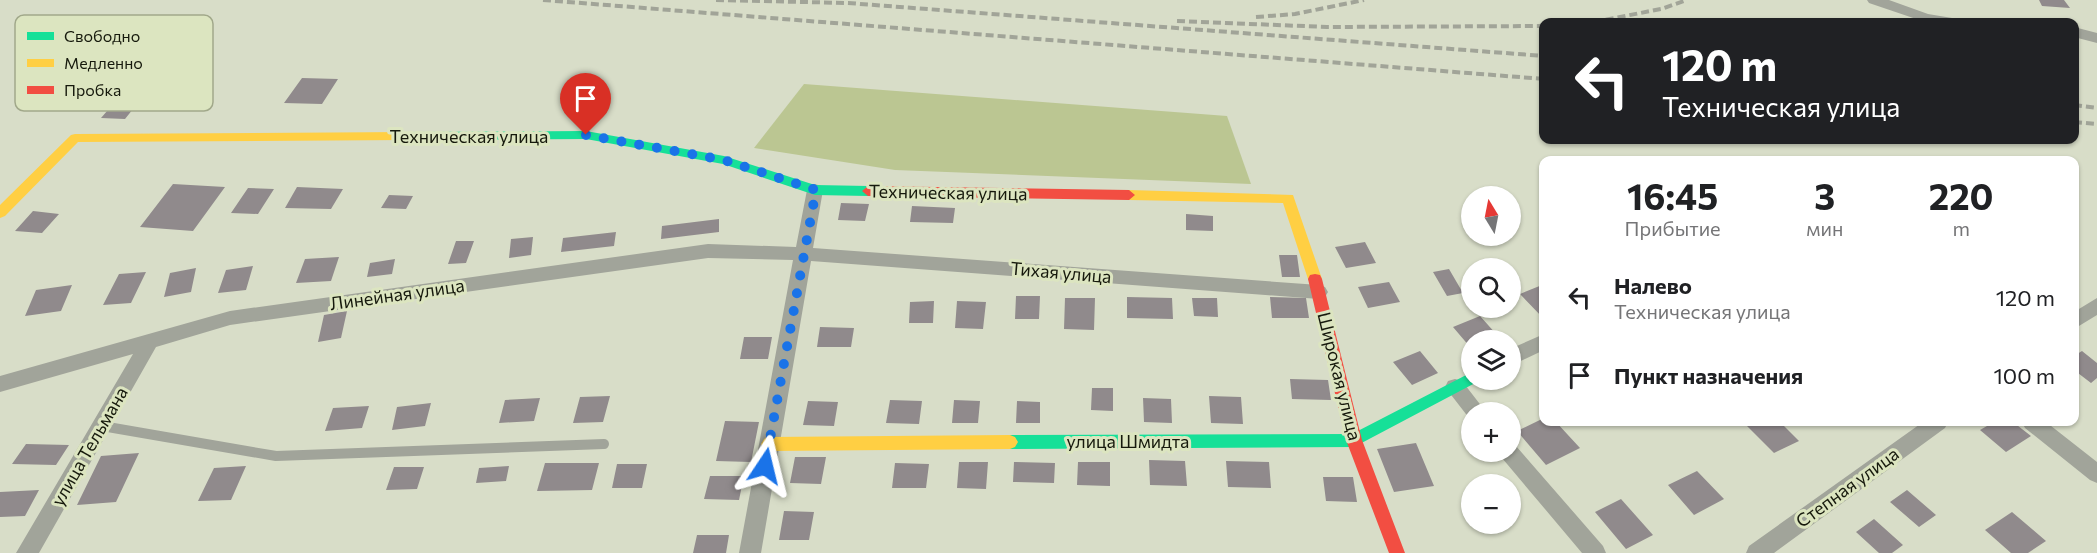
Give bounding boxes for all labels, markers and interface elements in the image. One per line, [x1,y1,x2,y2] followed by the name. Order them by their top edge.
[15,15,213,111] legend
[64,26,140,45] text: Свободно
[1662,38,1777,90] text: 120 m
[1563,42,1641,120] icon: left
[64,53,143,72] text: Медленно
[560,73,611,135] pin
[64,80,121,99] text: Пробка
[569,82,602,115] icon: arrive
[1662,90,1900,123] text: Техническая улица
[390,125,548,147] street label: Техническая улица
[1627,173,1718,217] text: 16:45
[1814,173,1835,217] text: 3
[1929,173,1993,217] text: 220
[868,180,1028,204] street label: Техническая улица
[1461,186,1521,246] north arrow
[1461,186,1521,534] map controls
[1625,216,1721,240] text: Прибытие
[1806,216,1843,240] text: мин
[1952,216,1970,240] text: m
[1010,257,1112,287] street label: Тихая улица
[1461,258,1521,318] button: search
[1614,272,1692,299] text: Налево
[328,274,466,314] street label: Линейная улица
[1563,281,1596,314] icon: left
[1996,284,2055,311] text: 120 m
[1614,299,1791,323] text: Техническая улица
[1313,310,1367,442] street label: Широкая улица
[1461,330,1521,390] button: layers
[1563,359,1596,392] icon: arrive
[1614,362,1803,389] text: Пункт назначения
[1993,362,2055,389] text: 100 m
[46,383,132,509] street label: улица Тельмана
[1461,402,1521,462] button: +
[1067,430,1189,452] street label: улица Шмидта
[733,434,797,498] position arrow
[1791,442,1903,532] street label: Степная улица
[1461,474,1521,534] button: −

